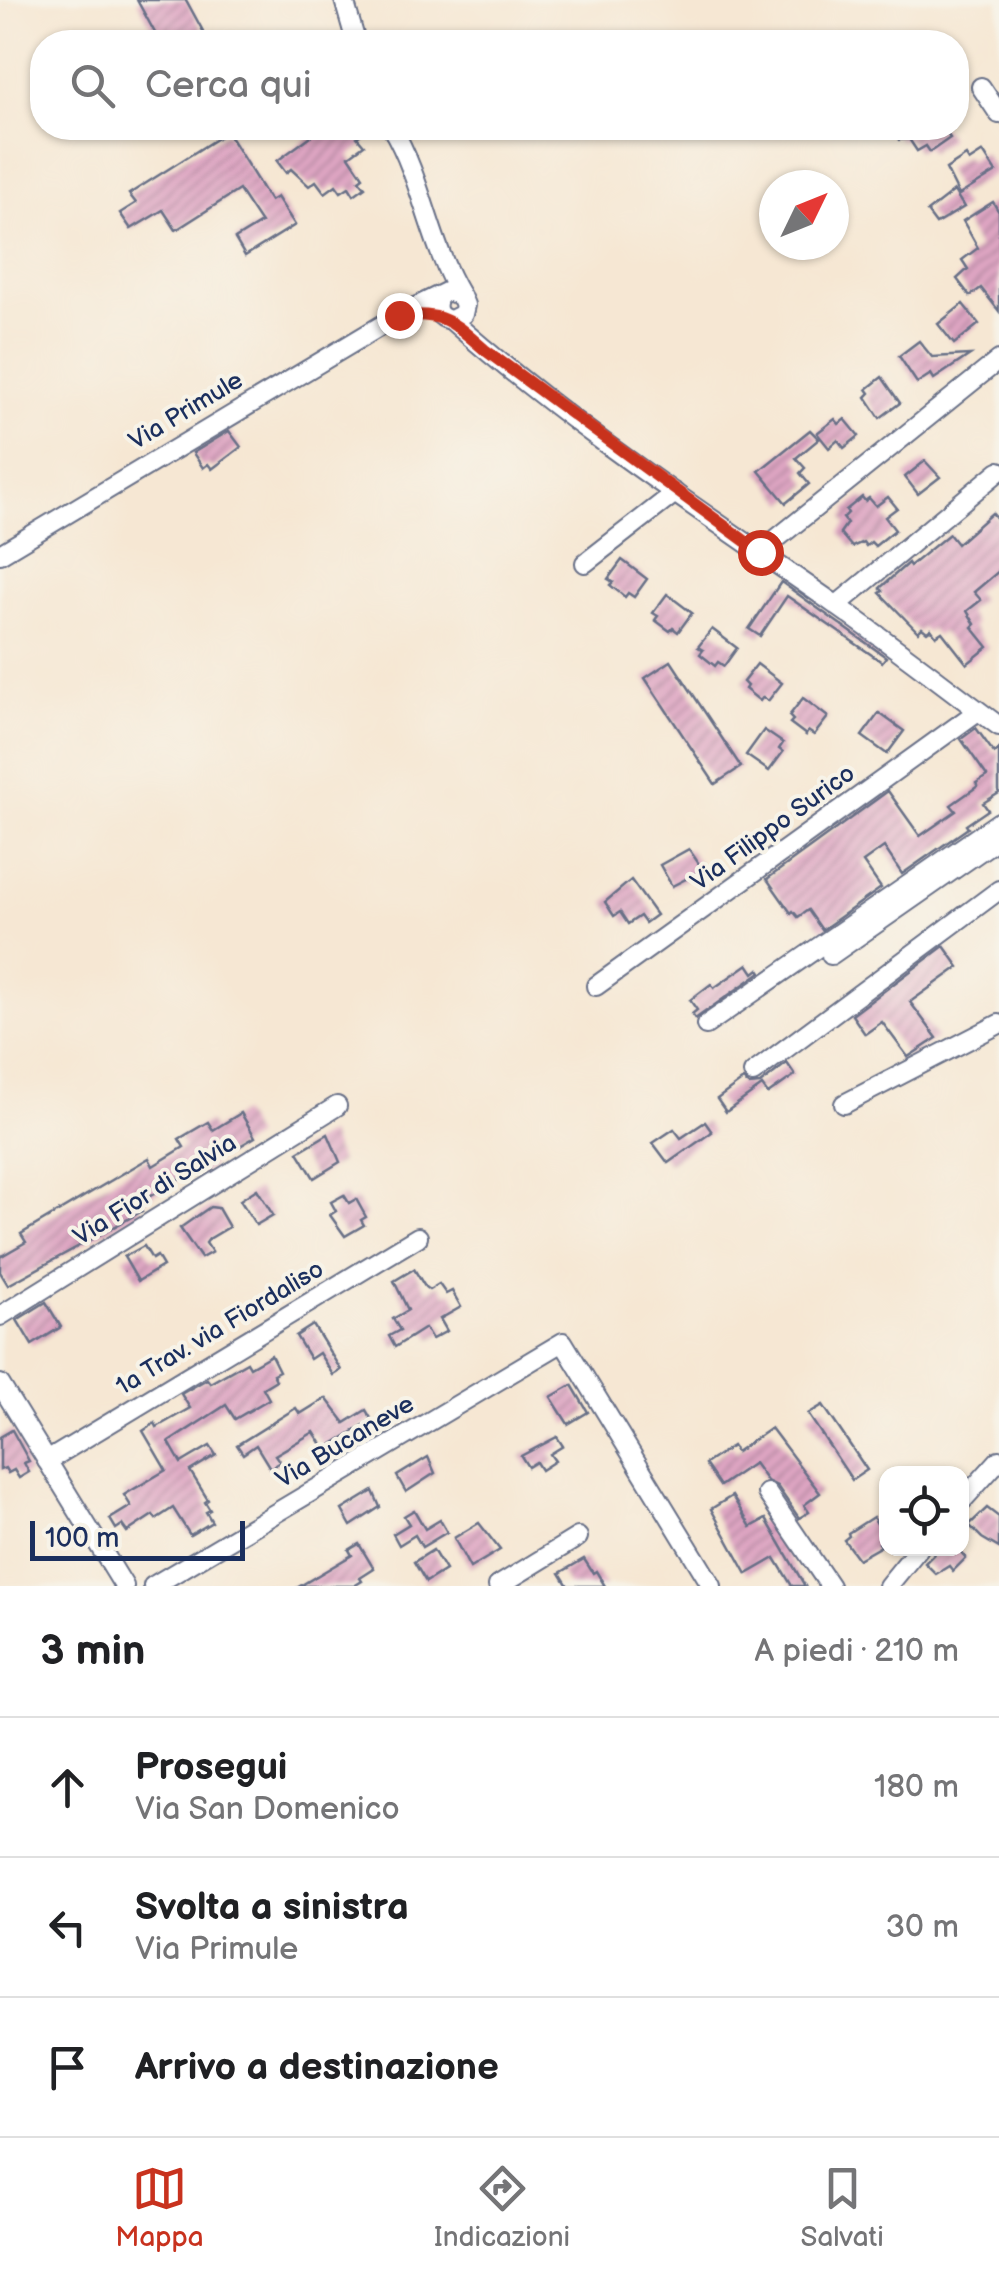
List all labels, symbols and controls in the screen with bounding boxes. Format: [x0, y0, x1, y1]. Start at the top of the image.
search box [30, 30, 969, 140]
icon: search [65, 58, 120, 113]
text: Cerca qui [145, 63, 312, 108]
north arrow [759, 170, 849, 260]
route end [377, 293, 423, 339]
street label: Via Primule [123, 365, 249, 457]
route start [738, 530, 784, 576]
street label: Via Filippo Surico [685, 758, 861, 898]
street label: Via Fior di Salvia [68, 1128, 242, 1252]
street label: 1a Trav. via Fiordaliso [111, 1254, 329, 1402]
street label: Via Bucaneve [270, 1388, 420, 1495]
map controls [879, 1466, 969, 1556]
button: locate [879, 1466, 969, 1556]
scale bar [30, 1516, 245, 1560]
text: 100 m [45, 1522, 119, 1555]
text: 3 min [40, 1626, 145, 1677]
text: A piedi · 210 m [754, 1632, 959, 1671]
text: Prosegui [135, 1745, 287, 1790]
icon: ahead [40, 1760, 95, 1815]
text: 180 m [874, 1768, 959, 1807]
text: Via San Domenico [135, 1790, 400, 1829]
text: Svolta a sinistra [135, 1885, 409, 1930]
icon: left [40, 1900, 95, 1955]
text: 30 m [885, 1908, 959, 1947]
text: Via Primule [135, 1930, 298, 1969]
icon: arrive [40, 2040, 95, 2095]
text: Arrivo a destinazione [135, 2045, 499, 2090]
tab: Mappa [115, 2161, 204, 2254]
tab: Indicazioni [434, 2161, 570, 2254]
tab: Salvati [801, 2161, 884, 2254]

